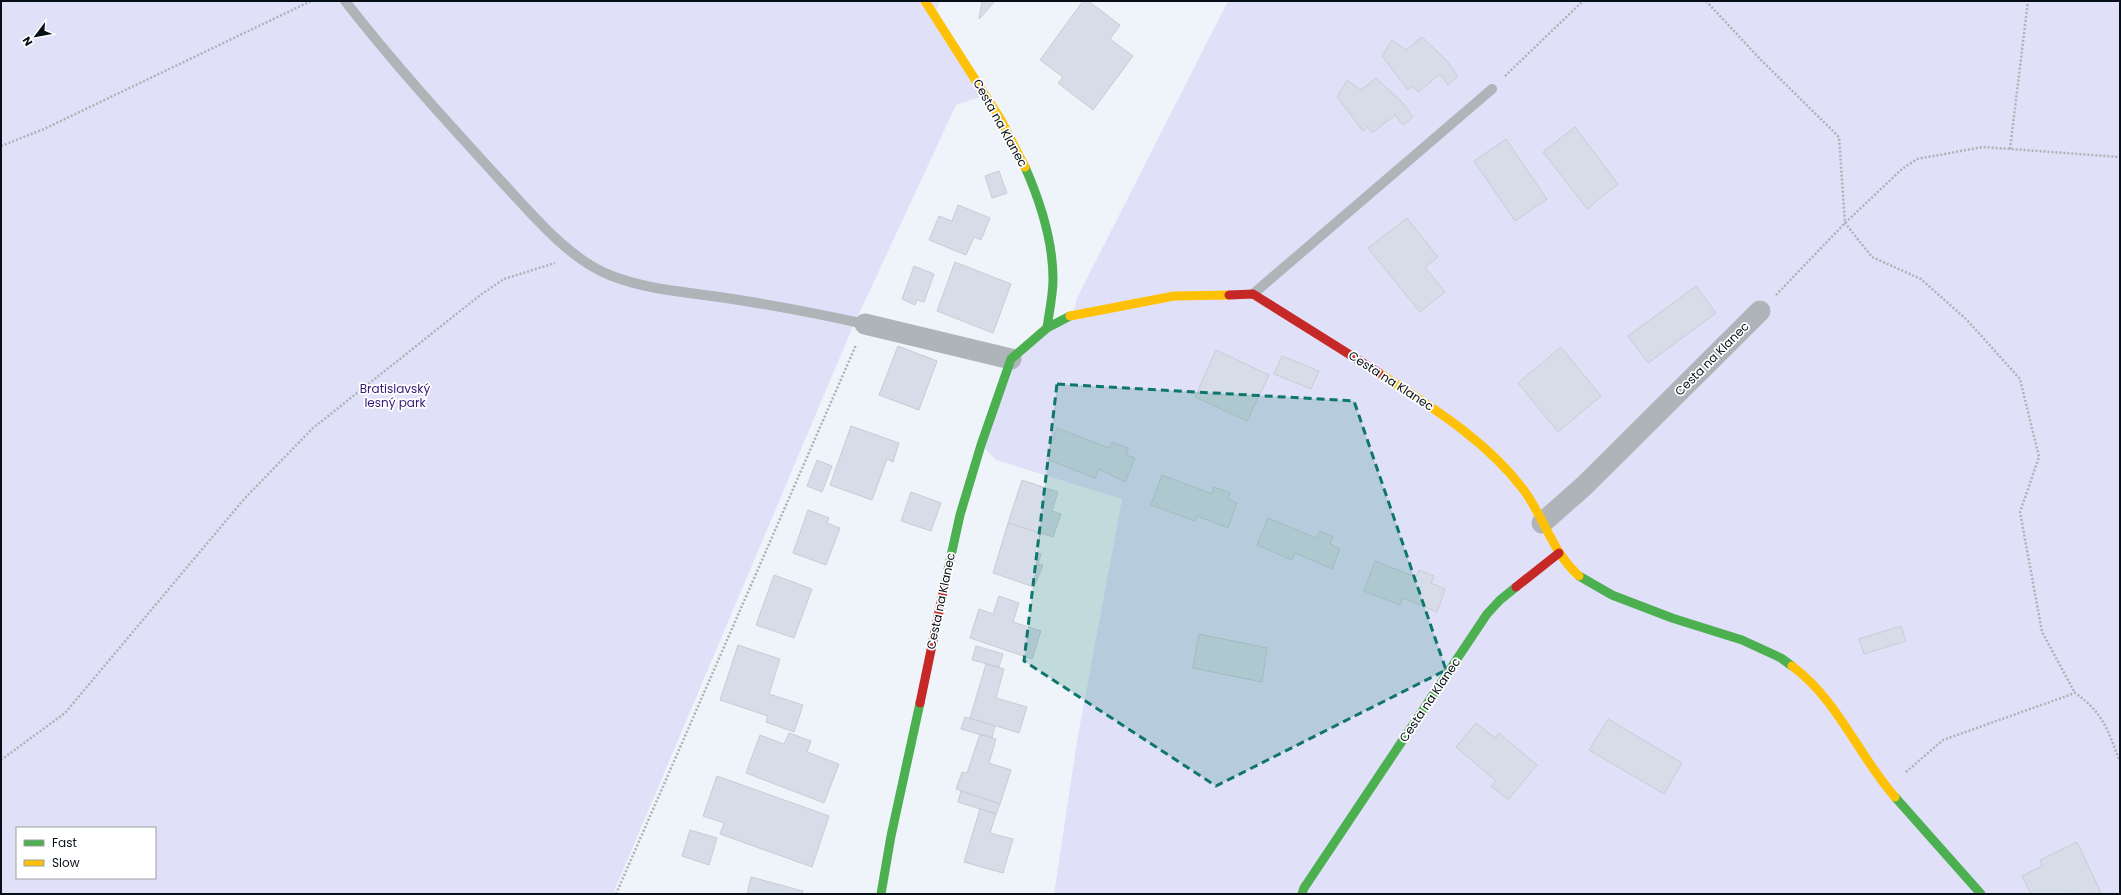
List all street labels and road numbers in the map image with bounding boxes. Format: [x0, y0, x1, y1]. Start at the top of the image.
street label: Cesta na Klanec [969, 76, 1032, 170]
street label: Cesta na Klanec [1671, 318, 1752, 399]
street label: Cesta na Klanec [1345, 347, 1437, 414]
street label: Cesta na Klanec [922, 551, 959, 651]
street label: Cesta na Klanec [1395, 654, 1464, 745]

